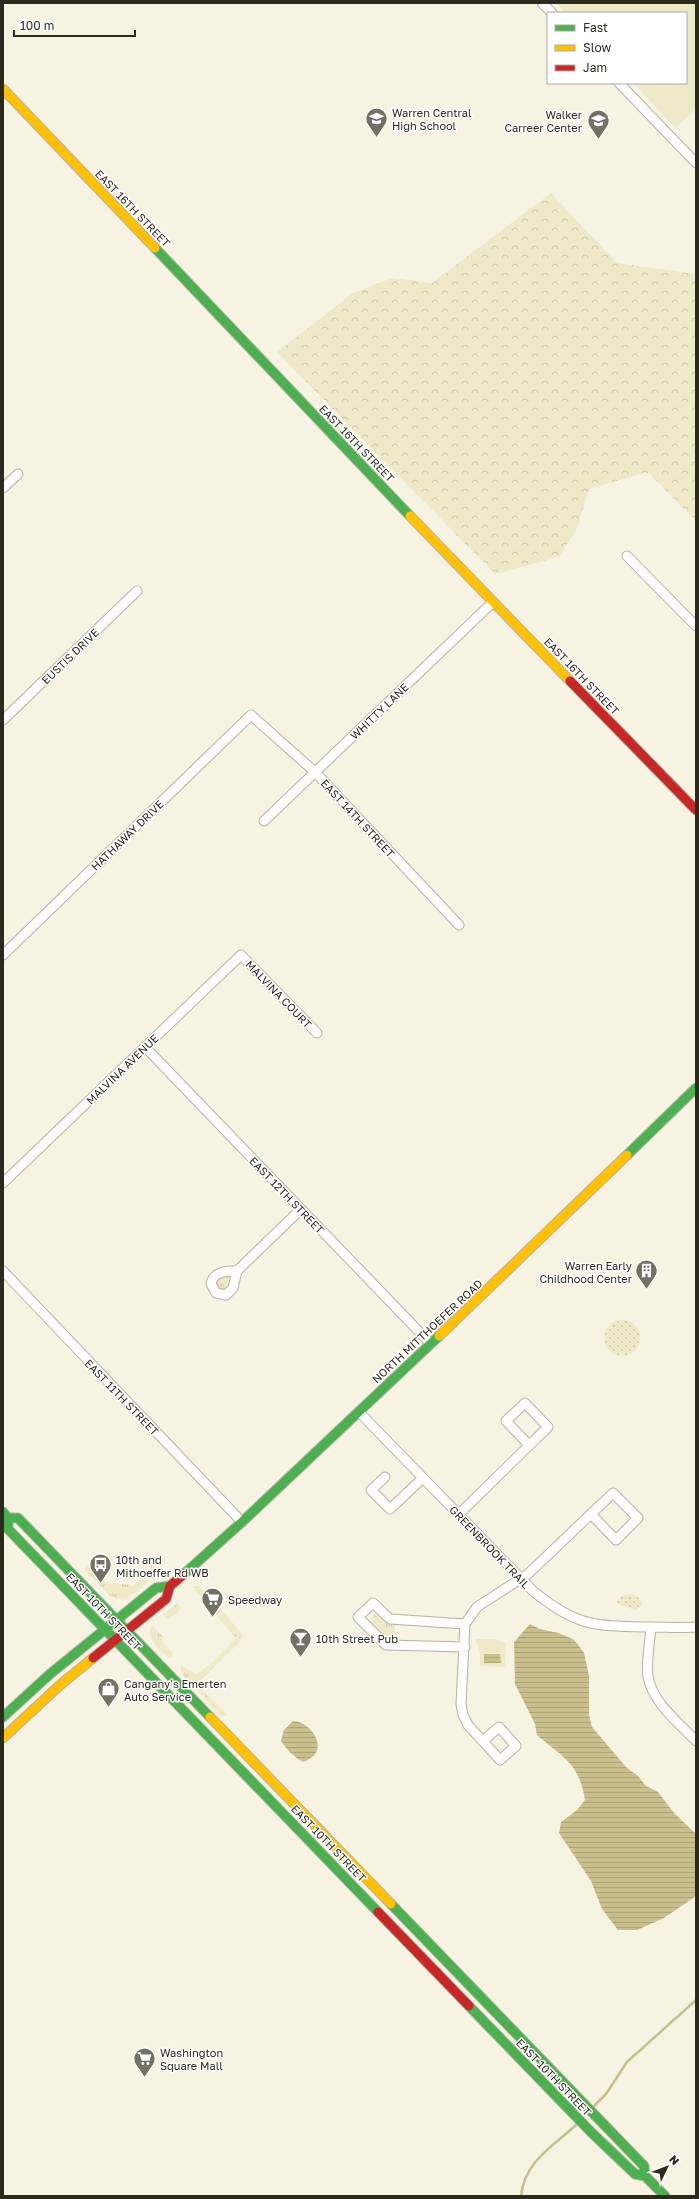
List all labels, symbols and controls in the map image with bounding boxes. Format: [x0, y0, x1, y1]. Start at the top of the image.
scale bar [14, 12, 135, 38]
legend [547, 12, 687, 84]
text: 100 m [20, 18, 54, 33]
text: Fast [583, 20, 608, 35]
text: Slow [583, 40, 611, 55]
text: Jam [583, 60, 607, 75]
school or university icon: Warren Central High School [363, 105, 389, 138]
place label: Warren Central High School [392, 106, 472, 132]
school or university icon: Walker Carreer Center [585, 107, 611, 140]
place label: Walker Carreer Center [504, 108, 583, 134]
street label: EAST 16TH STREET [93, 167, 173, 249]
street label: EAST 16TH STREET [317, 402, 397, 484]
street label: EUSTIS DRIVE [39, 625, 101, 687]
street label: EAST 16TH STREET [542, 635, 622, 717]
street label: WHITTY LANE [347, 680, 411, 742]
street label: EAST 14TH STREET [318, 776, 398, 860]
street label: HATHAWAY DRIVE [88, 797, 166, 873]
street label: MALVINA COURT [243, 957, 315, 1031]
street label: MALVINA AVENUE [83, 1031, 161, 1107]
street label: EAST 12TH STREET [247, 1154, 327, 1236]
building icon: Warren Early Childhood Center [634, 1258, 660, 1291]
place label: Warren Early Childhood Center [540, 1259, 633, 1285]
street label: NORTH MITTHOEFER ROAD [369, 1276, 485, 1386]
street label: EAST 11TH STREET [82, 1356, 162, 1438]
street label: GREENBROOK TRAIL [447, 1503, 533, 1592]
bus stop icon: 10th and Mithoeffer Rd WB [87, 1552, 113, 1585]
place label: 10th and Mithoeffer Rd WB [116, 1553, 209, 1579]
street label: EAST 10TH STREET [64, 1570, 144, 1652]
supermarket icon: Speedway [199, 1586, 225, 1619]
place label: Speedway [228, 1593, 282, 1606]
bar icon: 10th Street Pub [288, 1625, 314, 1658]
place label: 10th Street Pub [316, 1632, 398, 1645]
shop icon: Cangany's Emerten Auto Service [95, 1676, 121, 1709]
place label: Cangany's Emerten Auto Service [124, 1677, 226, 1703]
street label: EAST 10TH STREET [289, 1802, 369, 1884]
street label: EAST 10TH STREET [514, 2036, 594, 2118]
supermarket icon: Washington Square Mall [131, 2045, 157, 2078]
place label: Washington Square Mall [160, 2046, 223, 2072]
north arrow [647, 2147, 687, 2187]
text: N [667, 2152, 682, 2167]

